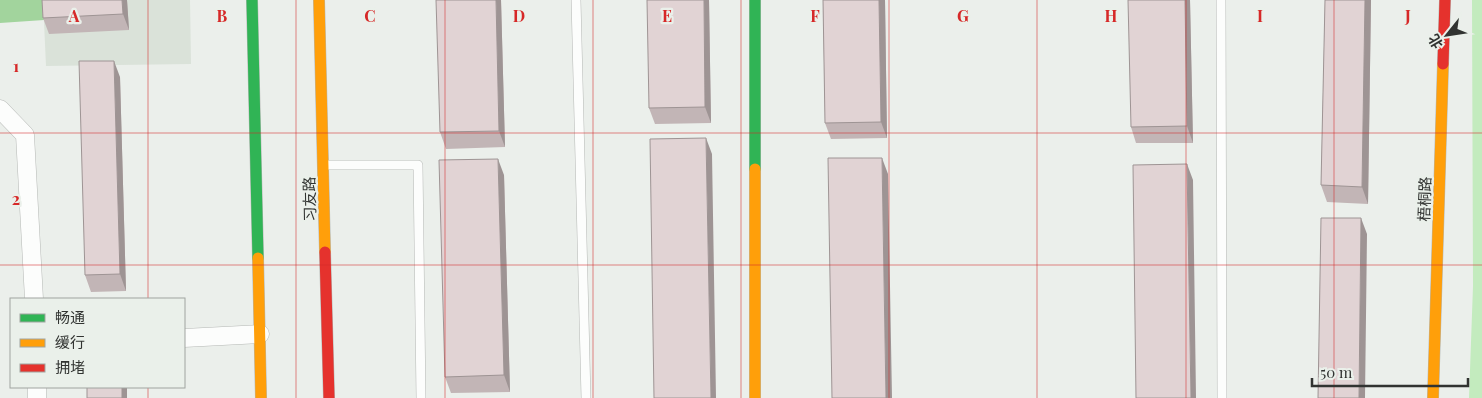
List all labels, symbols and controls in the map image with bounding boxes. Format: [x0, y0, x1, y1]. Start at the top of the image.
text: A [68, 5, 80, 26]
text: B [217, 5, 228, 26]
text: C [364, 5, 376, 26]
text: D [513, 5, 525, 26]
text: E [662, 5, 672, 26]
text: F [810, 5, 820, 26]
text: G [957, 5, 969, 26]
text: H [1105, 5, 1118, 26]
text: I [1257, 5, 1263, 26]
text: J [1404, 5, 1411, 26]
north arrow [1422, 10, 1472, 60]
text: 北 [1424, 31, 1447, 53]
text: 1 [13, 55, 19, 76]
street label: 习友路 [299, 176, 319, 222]
street label: 梧桐路 [1413, 176, 1435, 222]
text: 2 [12, 188, 20, 209]
legend [10, 298, 185, 388]
text: 畅通 [55, 307, 85, 327]
text: 缓行 [55, 332, 85, 352]
scale bar [1312, 356, 1468, 388]
text: 拥堵 [55, 357, 85, 377]
text: 50 m [1320, 362, 1353, 382]

